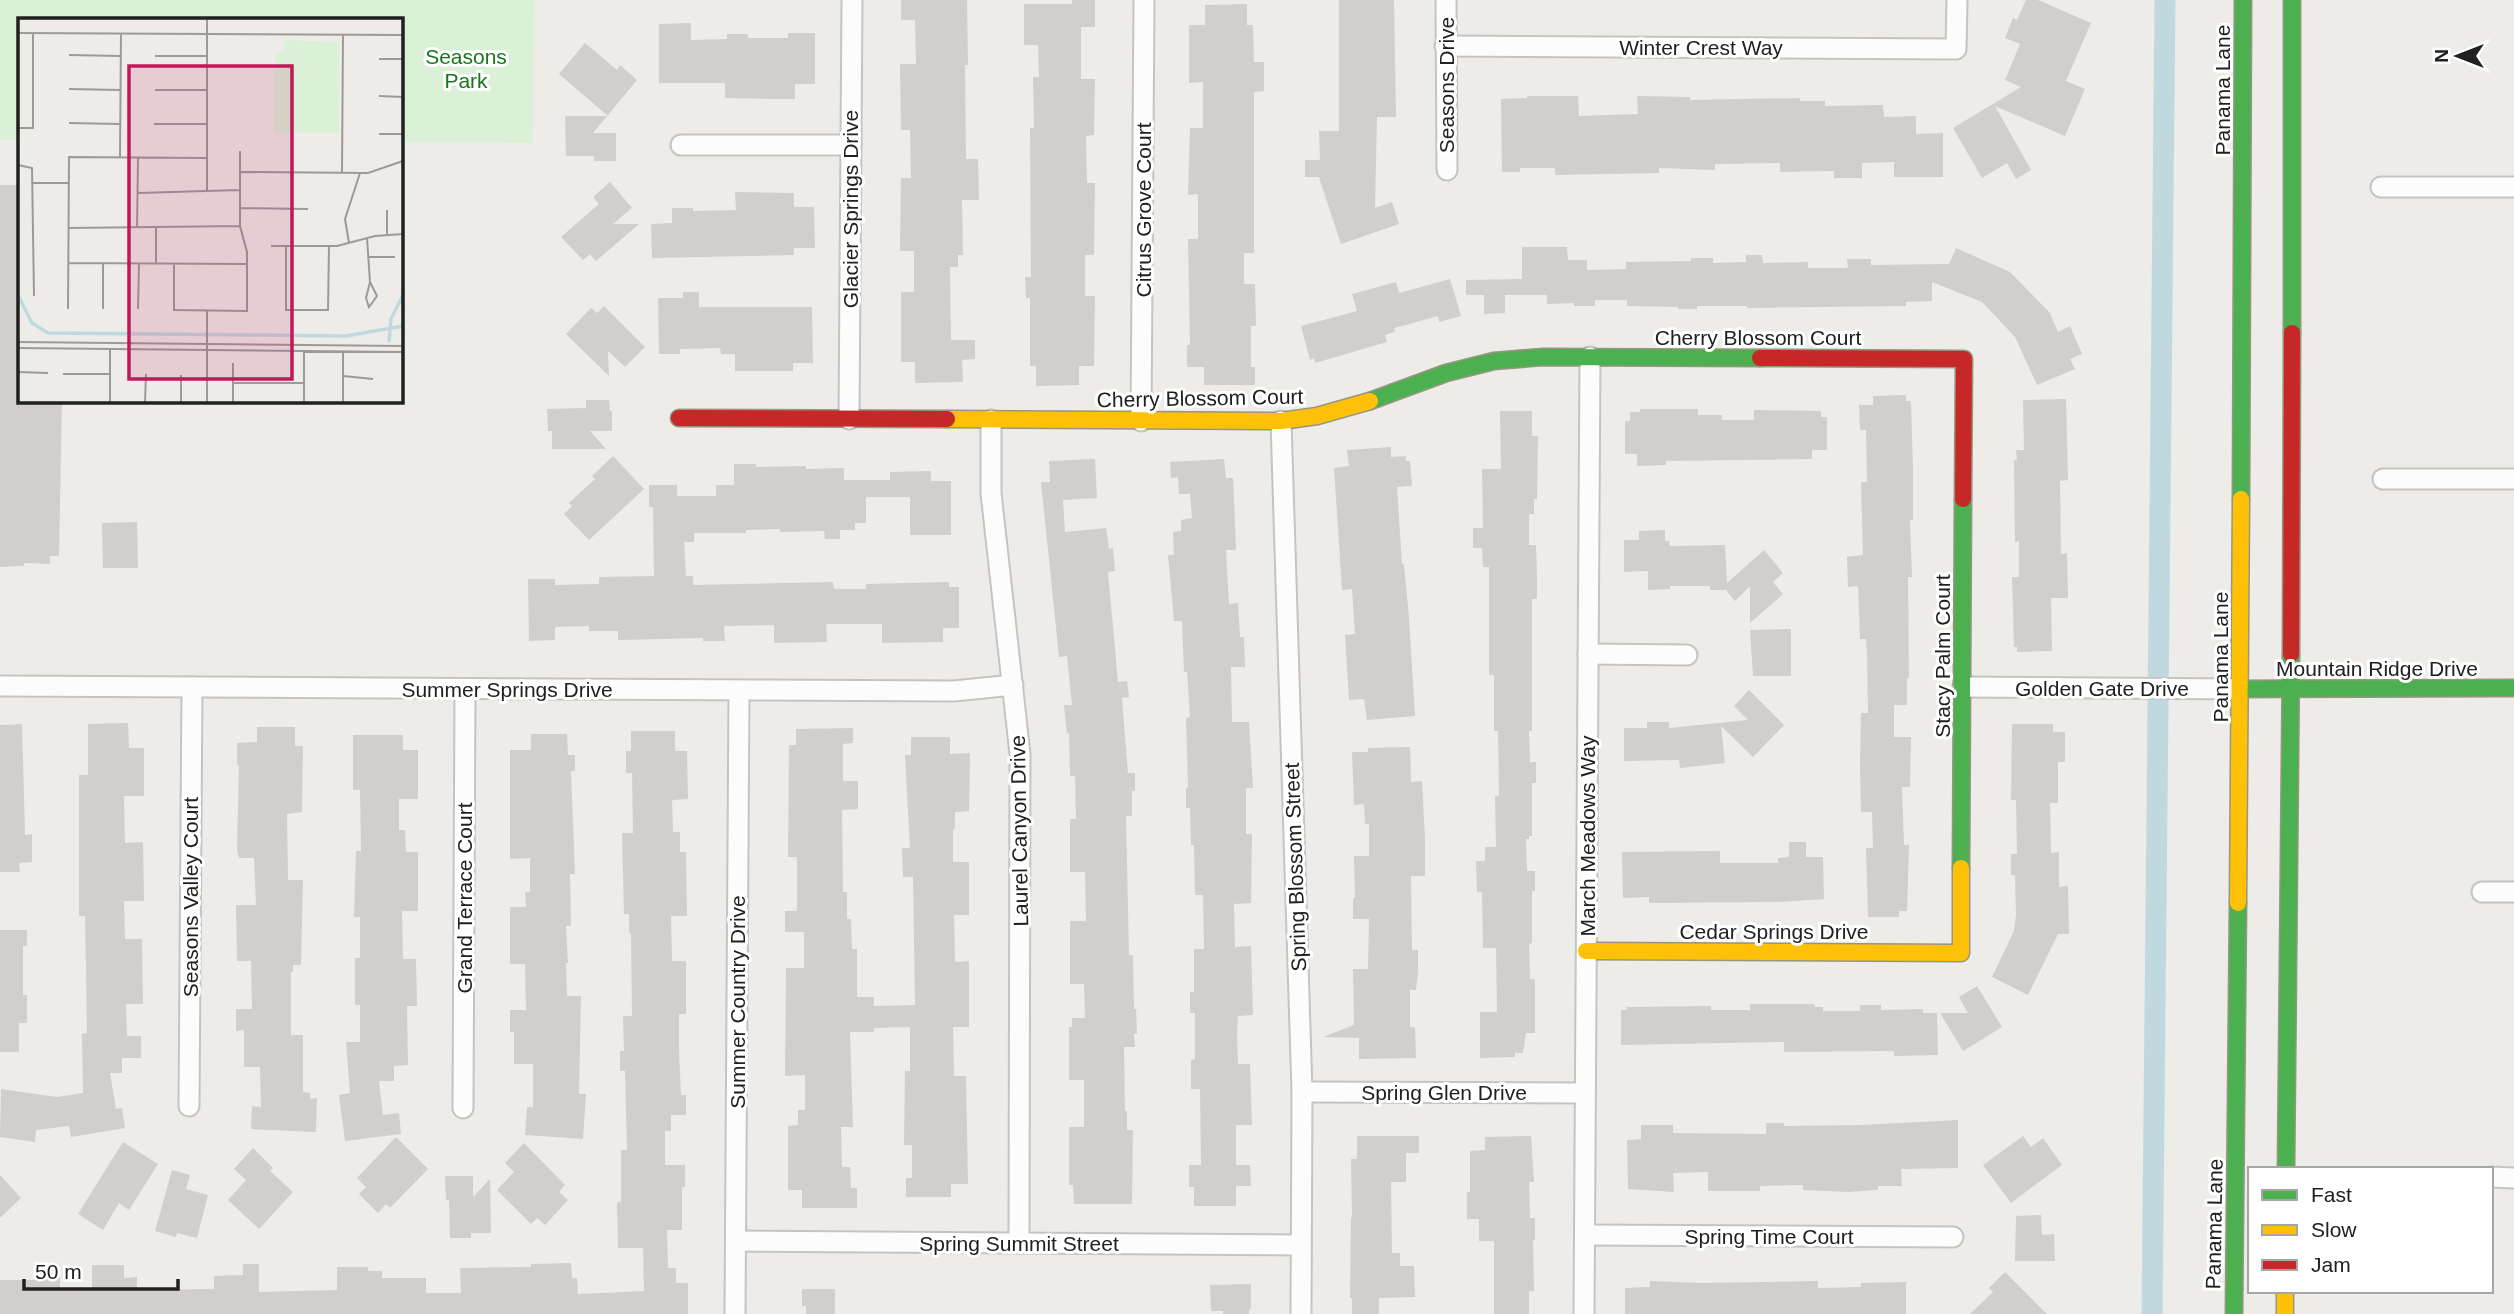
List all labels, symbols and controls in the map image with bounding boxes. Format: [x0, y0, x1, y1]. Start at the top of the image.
street label: Seasons Drive [1435, 17, 1458, 153]
inset map [18, 18, 402, 402]
north arrow [2423, 21, 2493, 91]
street label: Panama Lane [2211, 25, 2234, 155]
street label: Winter Crest Way [1619, 36, 1783, 59]
park label: Seasons Park [425, 45, 507, 92]
text: N [2431, 49, 2452, 63]
street label: Glacier Springs Drive [839, 110, 862, 308]
street label: Citrus Grove Court [1132, 122, 1155, 298]
street label: Cherry Blossom Court [1655, 326, 1861, 349]
street label: Cherry Blossom Court [1097, 385, 1304, 411]
street label: Stacy Palm Court [1931, 574, 1954, 738]
street label: Panama Lane [2209, 592, 2232, 722]
street label: Mountain Ridge Drive [2276, 657, 2478, 680]
street label: Golden Gate Drive [2015, 677, 2189, 700]
street label: Summer Springs Drive [401, 678, 613, 701]
street label: Laurel Canyon Drive [1006, 735, 1032, 927]
street label: March Meadows Way [1576, 735, 1599, 937]
street label: Spring Blossom Street [1280, 762, 1310, 972]
street label: Seasons Valley Court [179, 797, 202, 997]
street label: Grand Terrace Court [453, 802, 476, 994]
street label: Summer Country Drive [726, 895, 749, 1109]
street label: Cedar Springs Drive [1679, 920, 1869, 943]
street label: Spring Glen Drive [1361, 1081, 1527, 1104]
street label: Panama Lane [2201, 1158, 2227, 1290]
legend [2248, 1167, 2493, 1293]
text: Fast [2311, 1183, 2352, 1206]
text: Slow [2311, 1218, 2357, 1241]
street label: Spring Time Court [1684, 1225, 1854, 1248]
street label: Spring Summit Street [919, 1232, 1119, 1255]
scale bar [24, 1248, 178, 1292]
text: Jam [2311, 1253, 2351, 1276]
text: 50 m [35, 1260, 82, 1283]

